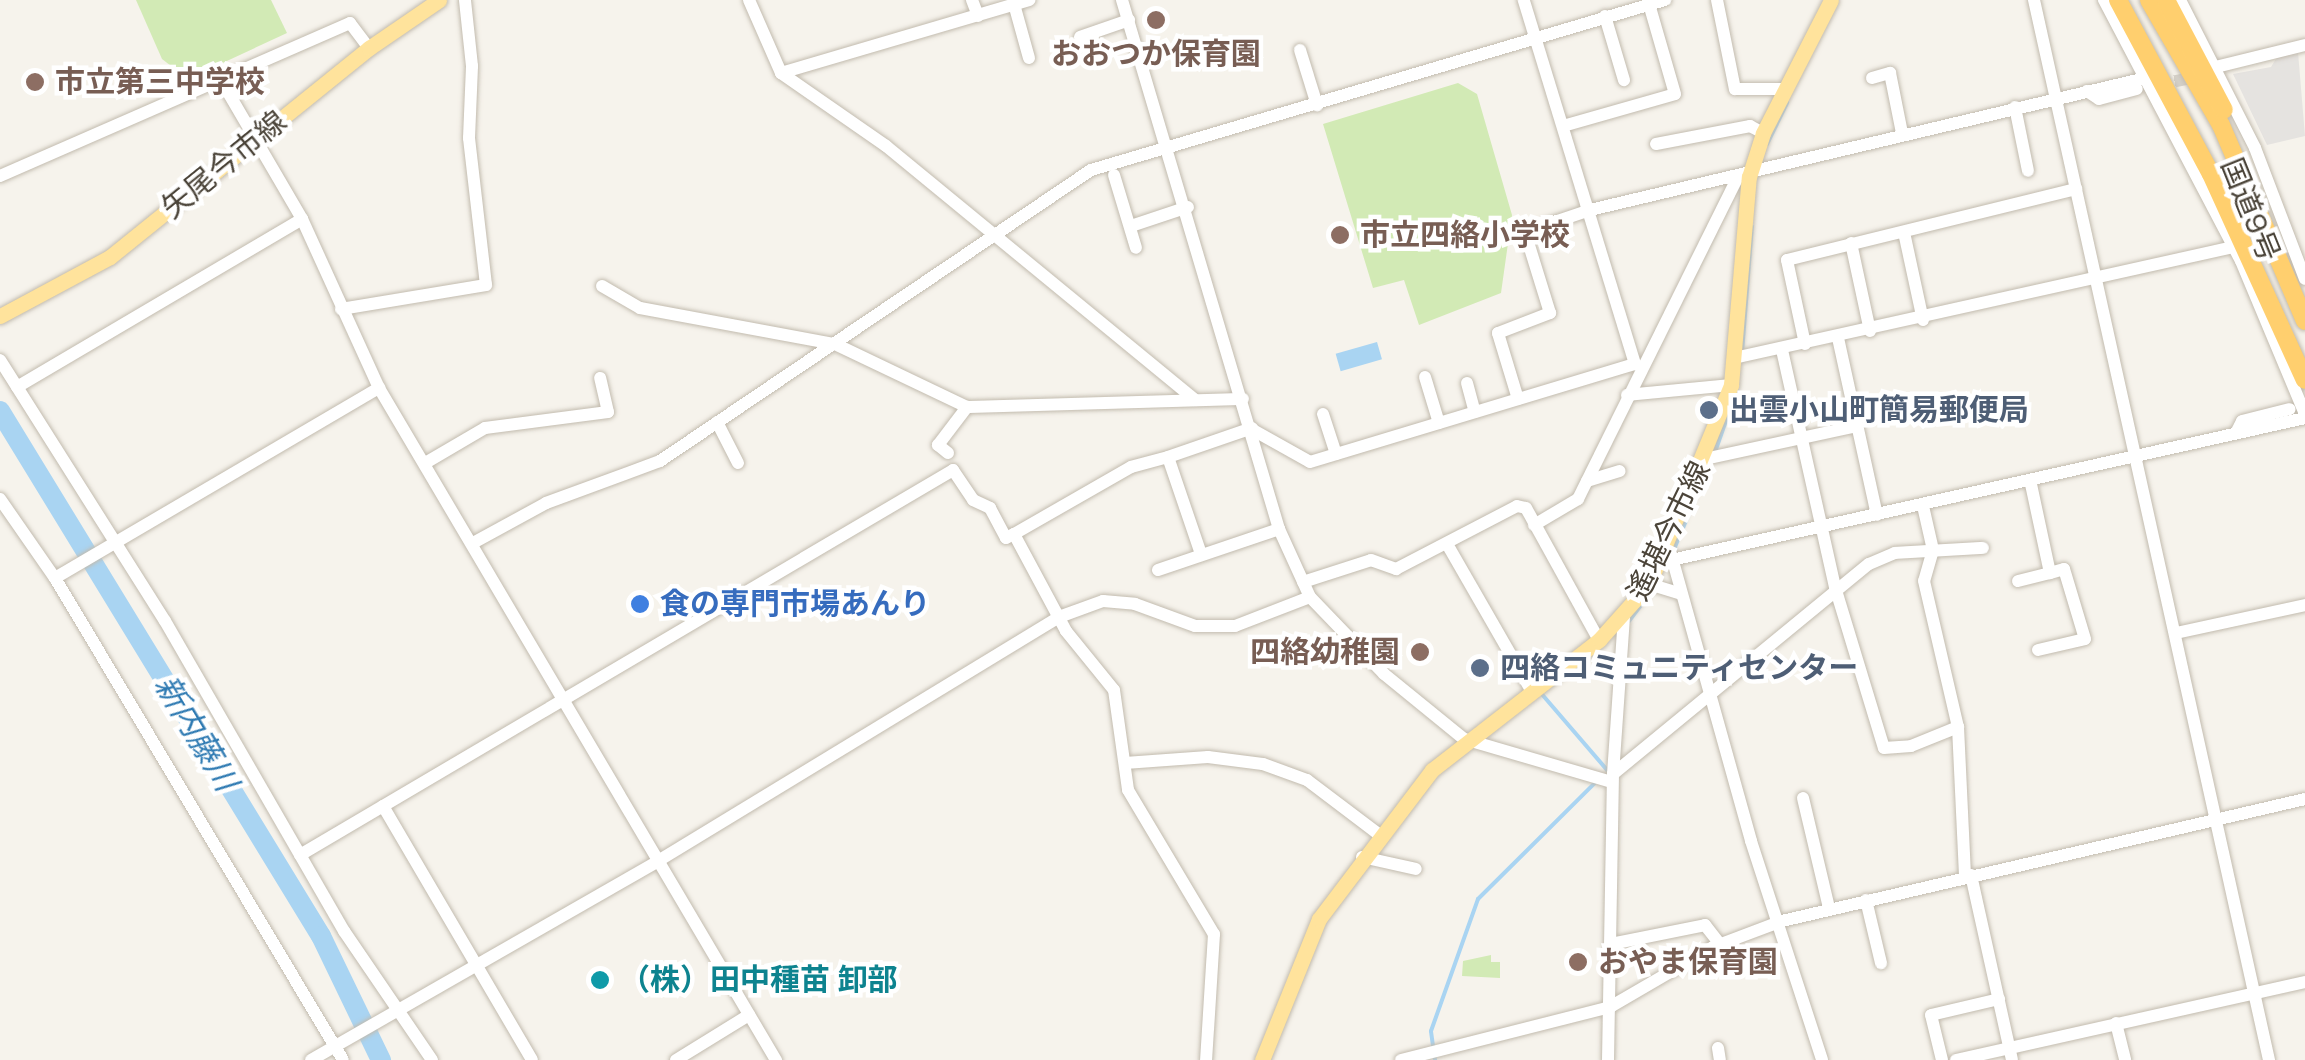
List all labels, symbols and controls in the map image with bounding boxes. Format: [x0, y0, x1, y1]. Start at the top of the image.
marker: おおつか保育園 [1145, 9, 1167, 31]
place label: おおつか保育園 [1051, 36, 1261, 72]
place label: 市立第三中学校 [55, 64, 265, 100]
marker: 市立第三中学校 [24, 71, 46, 93]
street label: 矢尾今市線 [154, 104, 294, 226]
street label: 国道9号 [2213, 153, 2287, 267]
place label: 市立四絡小学校 [1360, 217, 1570, 253]
marker: 市立四絡小学校 [1329, 224, 1351, 246]
place label: 出雲小山町簡易郵便局 [1729, 392, 2029, 428]
marker: 出雲小山町簡易郵便局 [1698, 399, 1720, 421]
street label: 遙堪今市線 [1620, 456, 1718, 606]
place label: 食の専門市場あんり [660, 586, 930, 622]
marker: 食の専門市場あんり [629, 593, 651, 615]
place label: 四絡幼稚園 [1250, 634, 1400, 670]
marker: 四絡幼稚園 [1409, 641, 1431, 663]
place label: 四絡コミュニティセンター [1500, 650, 1860, 686]
marker: 四絡コミュニティセンター [1469, 657, 1491, 679]
water label: 新内藤川 [147, 668, 245, 798]
place label: おやま保育園 [1598, 944, 1778, 980]
marker: おやま保育園 [1567, 951, 1589, 973]
place label: （株）田中種苗 卸部 [620, 962, 898, 998]
marker: （株）田中種苗 卸部 [589, 969, 611, 991]

